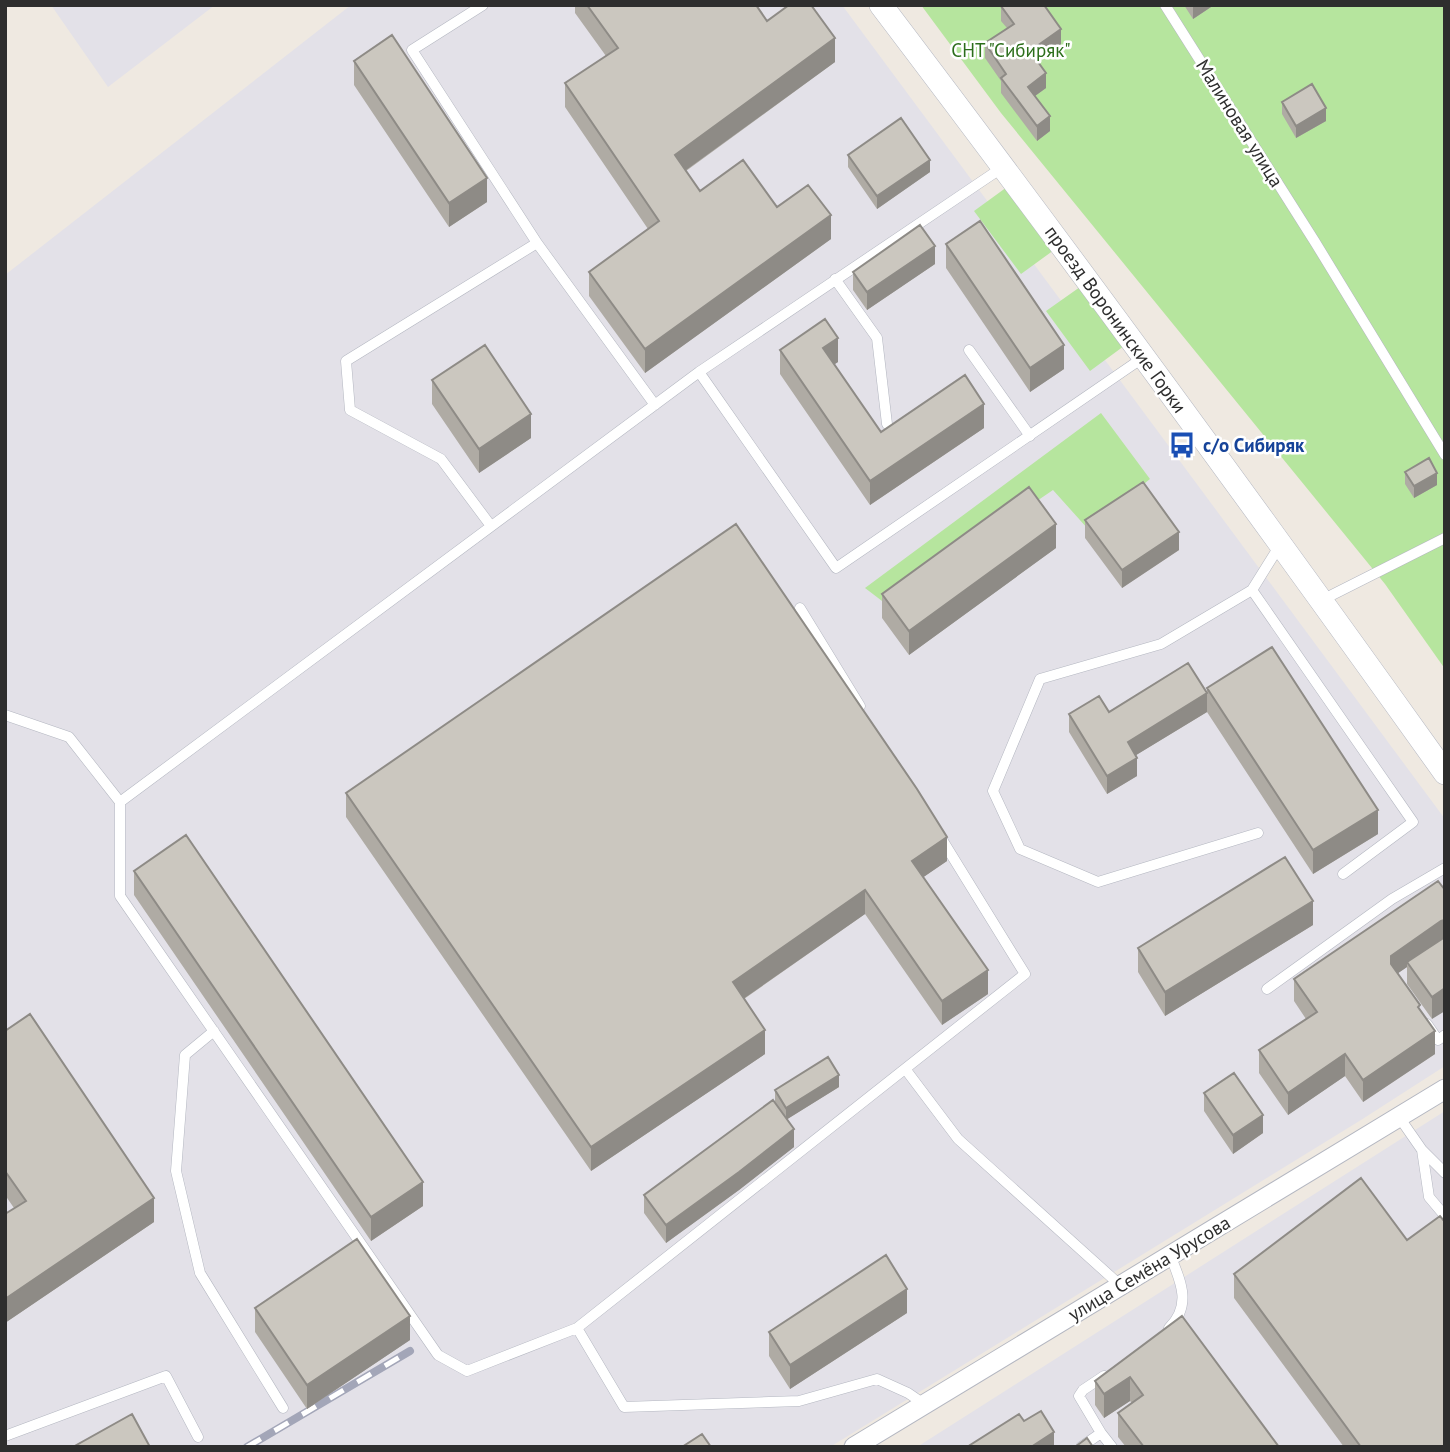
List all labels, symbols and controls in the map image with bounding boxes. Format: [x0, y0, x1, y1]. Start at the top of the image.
park label: СНТ "Сибиряк" [951, 38, 1071, 62]
street label: Малиновая улица [1191, 55, 1289, 191]
street label: проезд Воронинские Горки [1040, 221, 1192, 417]
bus stop icon: с/о Сибиряк [1167, 430, 1197, 460]
place label: с/о Сибиряк [1203, 433, 1305, 457]
street label: улица Семёна Урусова [1064, 1210, 1234, 1326]

